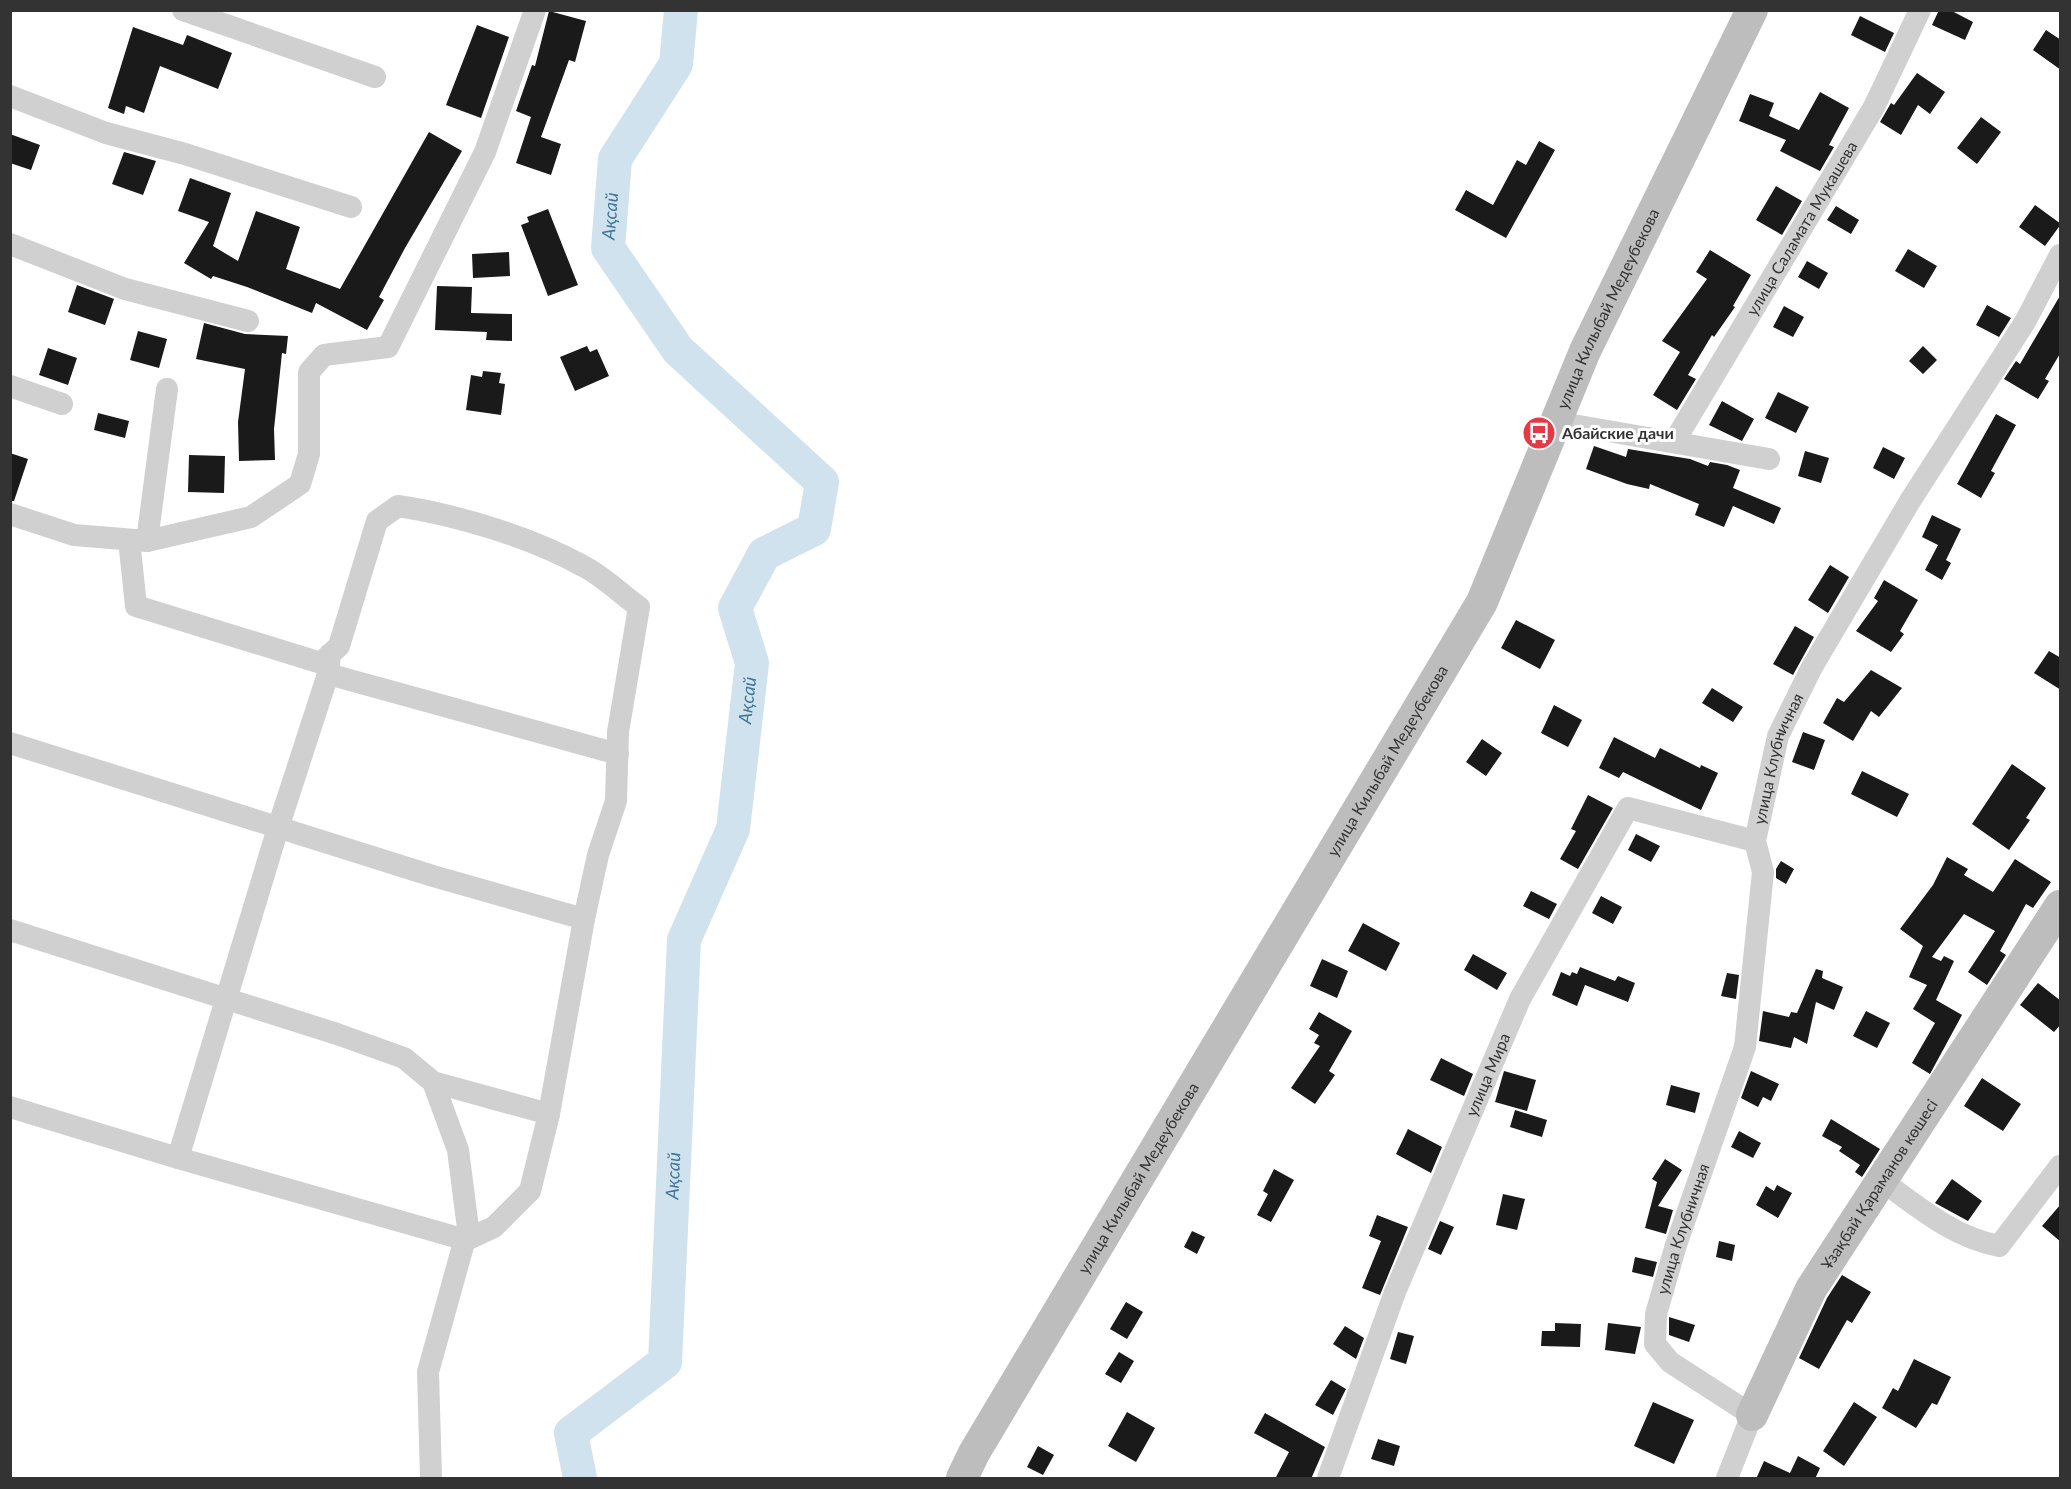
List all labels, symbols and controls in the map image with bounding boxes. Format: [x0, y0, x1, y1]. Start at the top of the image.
street label: улица Саламата Мукашева [1742, 137, 1861, 319]
water label: Ақсай [597, 192, 622, 242]
street label: улица Килыбай Медеубекова [1552, 205, 1662, 412]
bus stop icon: Абайские дачи [1521, 415, 1557, 451]
place label: Абайские дачи [1561, 423, 1674, 442]
street label: улица Килыбай Медеубекова [1322, 661, 1451, 859]
water label: Ақсай [733, 675, 760, 726]
street label: улица Клубничная [1749, 690, 1807, 826]
street label: улица Мира [1461, 1030, 1513, 1119]
street label: улица Килыбай Медеубекова [1073, 1079, 1202, 1277]
street label: Ұзақбай Қараманов көшесі [1816, 1095, 1941, 1273]
water label: Ақсай [660, 1152, 684, 1201]
street label: улица Клубничная [1652, 1161, 1713, 1297]

